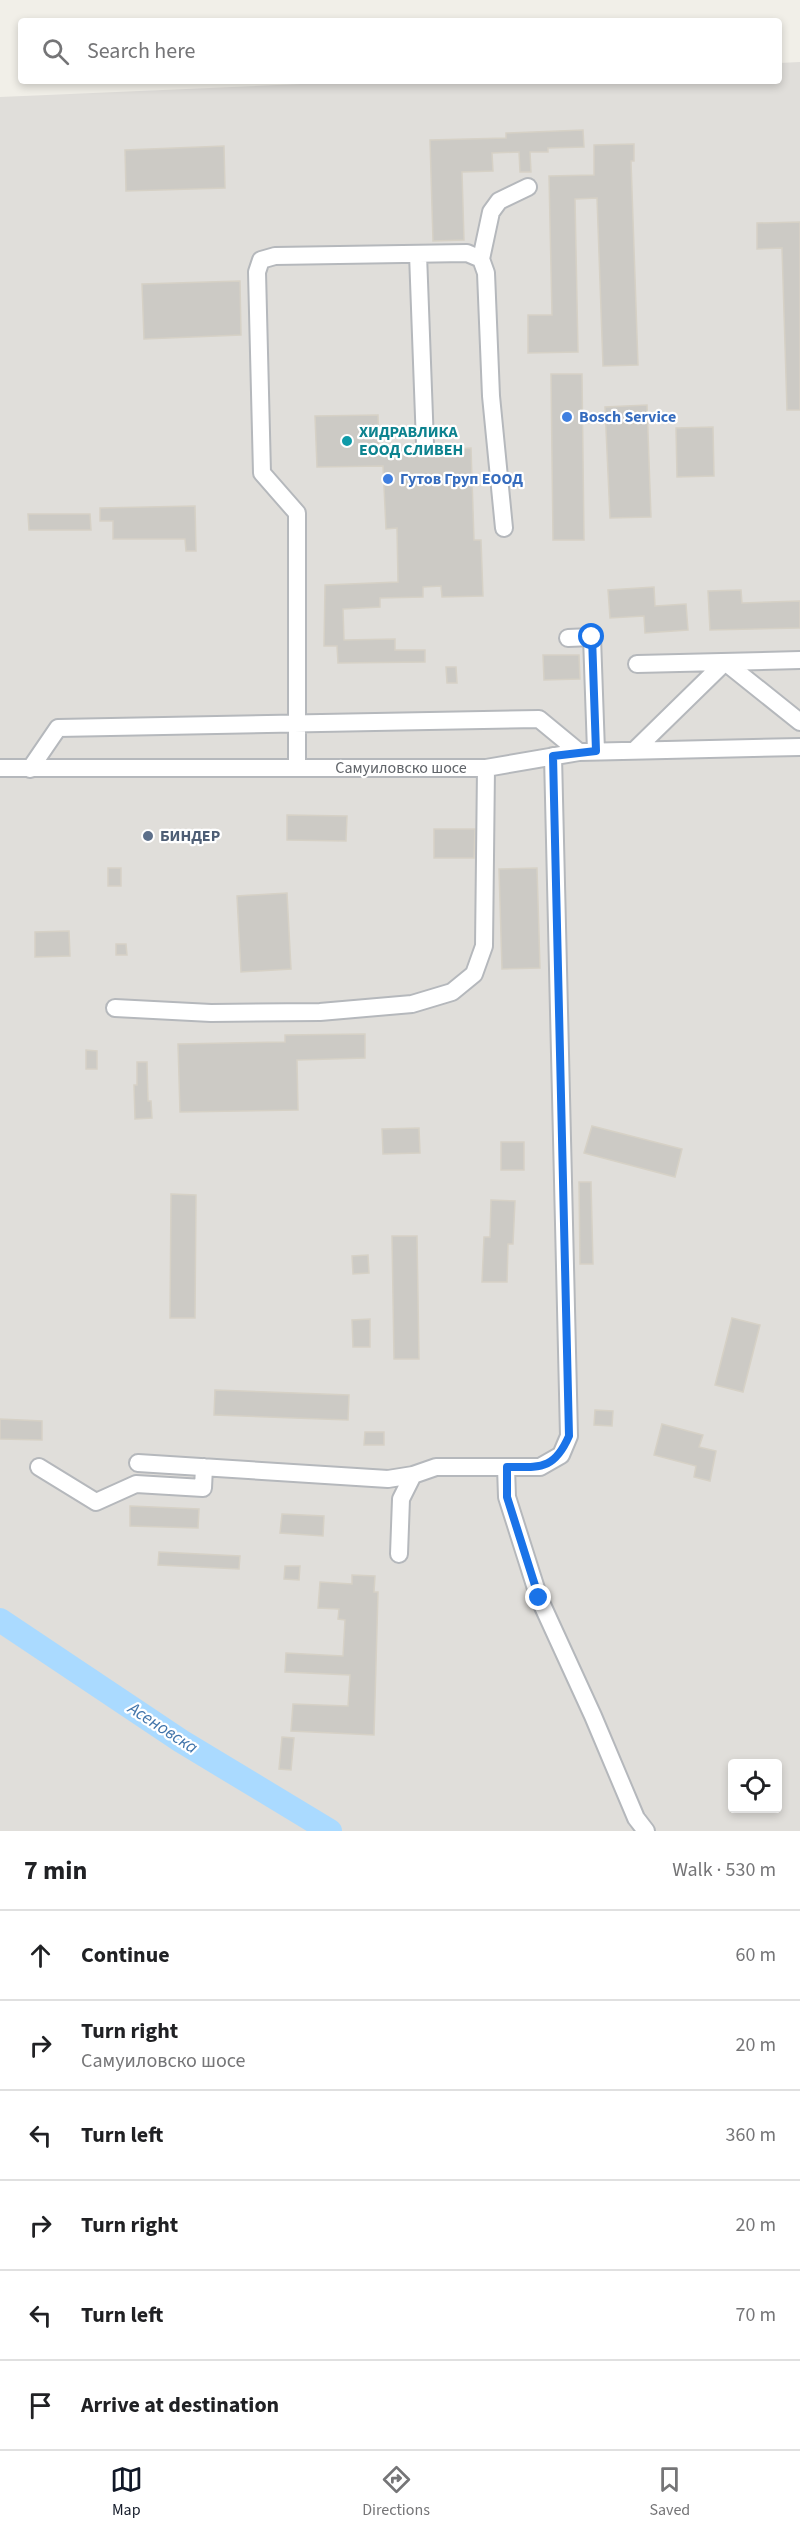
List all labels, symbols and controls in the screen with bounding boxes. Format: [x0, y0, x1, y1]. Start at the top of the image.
search box [18, 18, 782, 84]
icon: search [39, 35, 72, 68]
text: Search here [87, 35, 195, 67]
place label: Bosch Service [579, 406, 676, 428]
marker: Bosch Service [560, 410, 574, 424]
place label: ХИДРАВЛИКА ЕООД СЛИВЕН [359, 421, 463, 461]
marker: ХИДРАВЛИКА ЕООД СЛИВЕН [340, 434, 354, 448]
place label: Гутов Груп ЕООД [400, 468, 523, 490]
marker: Гутов Груп ЕООД [381, 472, 395, 486]
route start [578, 623, 604, 649]
street label: Самуиловско шосе [335, 757, 467, 779]
place label: БИНДЕР [160, 825, 220, 847]
marker: БИНДЕР [141, 829, 155, 843]
route end [525, 1584, 551, 1610]
water label: Асеновска [122, 1696, 203, 1760]
map controls [728, 1759, 782, 1813]
button: locate [728, 1759, 782, 1813]
text: 7 min [24, 1852, 87, 1889]
text: Walk · 530 m [672, 1856, 776, 1884]
icon: ahead [24, 1939, 57, 1972]
text: Continue [81, 1939, 170, 1971]
text: 60 m [736, 1941, 776, 1969]
text: Turn right [81, 2015, 178, 2047]
icon: right [24, 2029, 57, 2062]
text: 20 m [736, 2031, 776, 2059]
text: Самуиловско шосе [81, 2047, 245, 2075]
icon: left [24, 2119, 57, 2152]
text: Turn left [81, 2119, 163, 2151]
text: 360 m [726, 2121, 776, 2149]
icon: right [24, 2209, 57, 2242]
text: Turn right [81, 2209, 178, 2241]
text: 20 m [736, 2211, 776, 2239]
icon: left [24, 2299, 57, 2332]
text: Turn left [81, 2299, 163, 2331]
text: 70 m [736, 2301, 776, 2329]
icon: arrive [24, 2389, 57, 2422]
text: Arrive at destination [81, 2389, 279, 2421]
tab: Map [110, 2463, 143, 2521]
tab: Directions [362, 2463, 430, 2521]
tab: Saved [649, 2463, 690, 2521]

